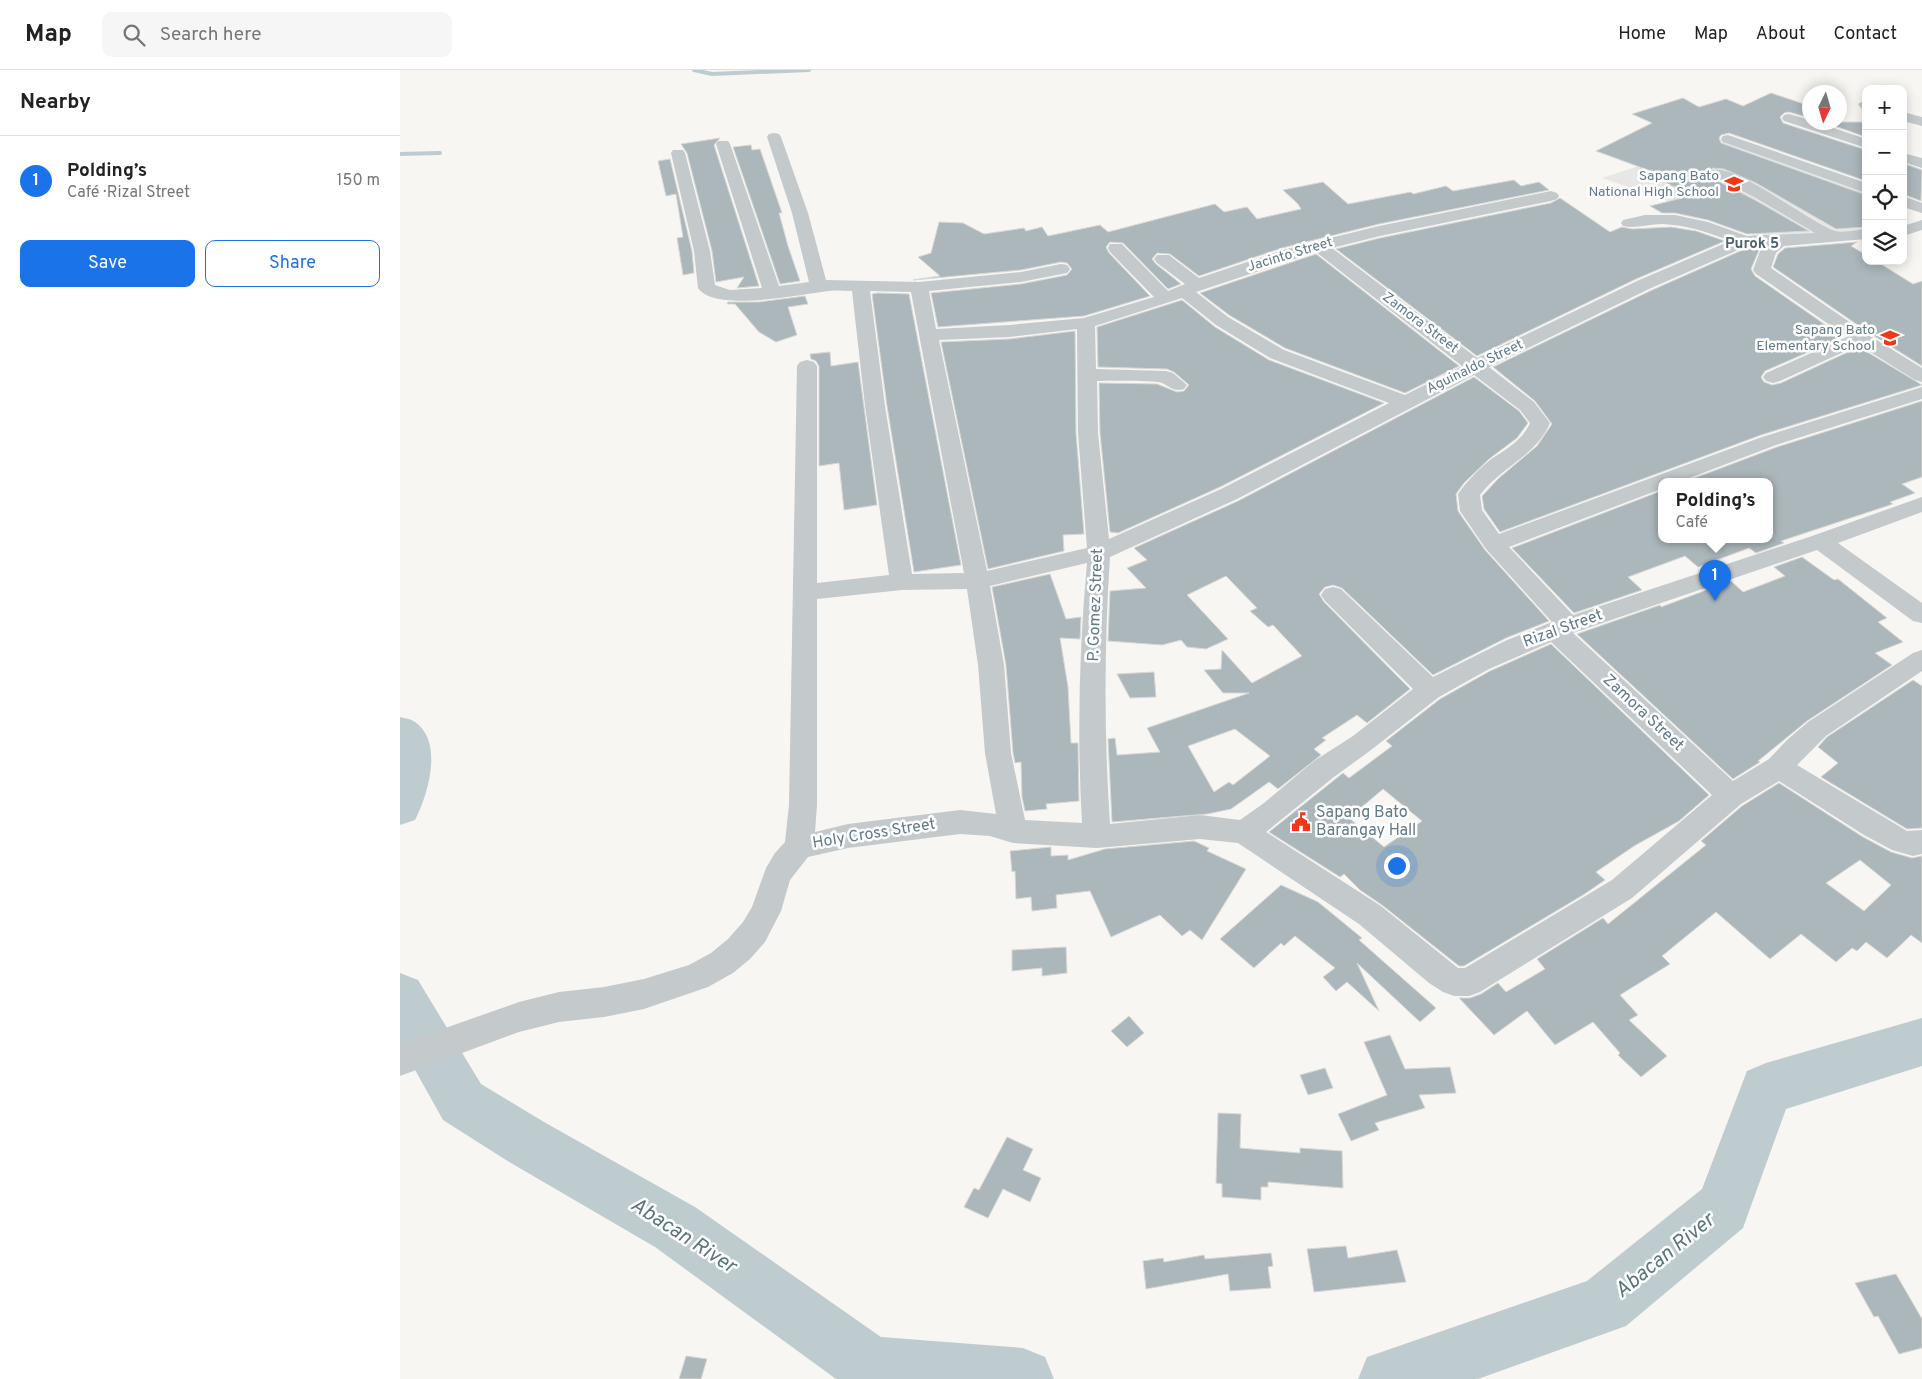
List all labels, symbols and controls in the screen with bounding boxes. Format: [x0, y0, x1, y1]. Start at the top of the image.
search box [102, 12, 452, 57]
text: Map [25, 20, 72, 50]
icon: search [120, 21, 148, 49]
text: Search here [160, 23, 261, 47]
text: Home [1618, 23, 1666, 46]
text: Map [1694, 23, 1728, 46]
text: About [1756, 23, 1805, 46]
text: Contact [1833, 23, 1897, 46]
north arrow [1802, 85, 1847, 130]
map controls [1862, 85, 1907, 265]
button: + [1862, 85, 1907, 130]
text: Nearby [20, 89, 91, 116]
button: − [1862, 130, 1907, 175]
text: Polding’s [67, 159, 147, 183]
place label: Sapang Bato National High School [1589, 168, 1719, 201]
text: 1 [33, 171, 39, 191]
text: 150 m [337, 171, 380, 191]
school or university icon: Sapang Bato National High School [1723, 173, 1745, 195]
button: locate [1862, 175, 1907, 220]
text: Café · Rizal Street [67, 183, 190, 203]
button: layers [1862, 220, 1907, 265]
street label: Jacinto Street [1245, 234, 1335, 276]
district label: Purok 5 [1725, 235, 1779, 254]
button: Save [20, 240, 195, 287]
button: Share [205, 240, 380, 287]
street label: Zamora Street [1379, 289, 1461, 357]
place label: Sapang Bato Elementary School [1756, 322, 1875, 355]
school or university icon: Sapang Bato Elementary School [1879, 327, 1901, 349]
street label: Aguinaldo Street [1424, 336, 1526, 398]
popup [1658, 478, 1773, 543]
text: Polding’s [1675, 489, 1756, 513]
text: Café [1675, 513, 1708, 533]
street label: P. Gomez Street [1084, 548, 1108, 662]
pin: 1 [1699, 560, 1731, 601]
street label: Rizal Street [1520, 605, 1606, 653]
street label: Zamora Street [1598, 670, 1688, 756]
place label: Sapang Bato Barangay Hall [1316, 803, 1416, 841]
public building icon: Sapang Bato Barangay Hall [1290, 811, 1312, 833]
street label: Holy Cross Street [811, 814, 937, 854]
your location [1384, 853, 1410, 879]
water label: Abacan River [625, 1192, 743, 1281]
water label: Abacan River [1610, 1206, 1722, 1304]

